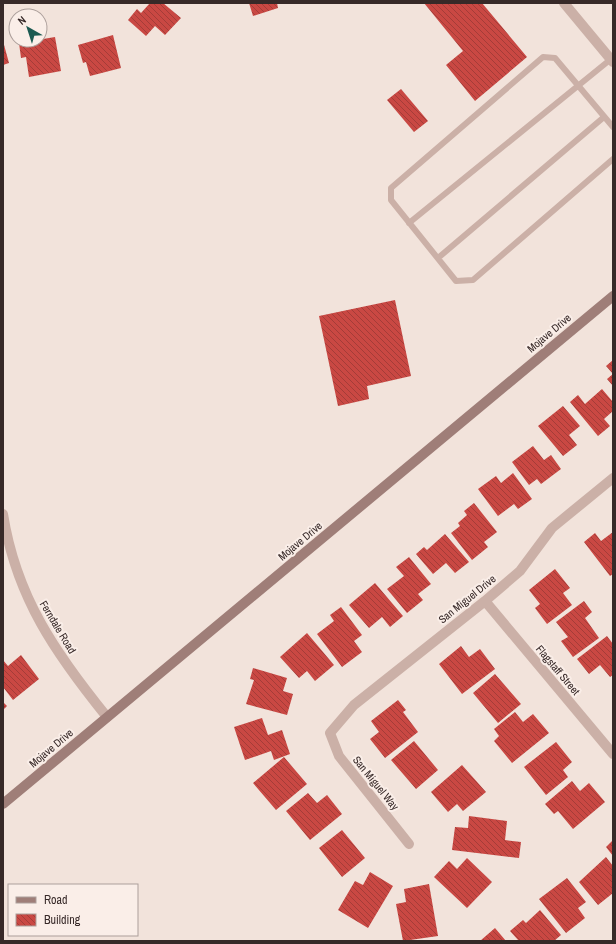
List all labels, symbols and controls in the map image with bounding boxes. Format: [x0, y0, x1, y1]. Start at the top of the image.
north arrow [8, 8, 48, 48]
text: N [15, 13, 29, 28]
street label: Mojave Drive [524, 311, 574, 355]
street label: Mojave Drive [275, 519, 325, 563]
street label: San Miguel Drive [436, 572, 498, 626]
street label: Ferndale Road [37, 598, 79, 656]
street label: Flagstaff Street [533, 642, 583, 698]
street label: Mojave Drive [26, 726, 76, 770]
street label: San Miguel Way [350, 753, 402, 813]
legend [8, 884, 138, 936]
text: Road [44, 892, 68, 908]
text: Building [44, 912, 81, 928]

